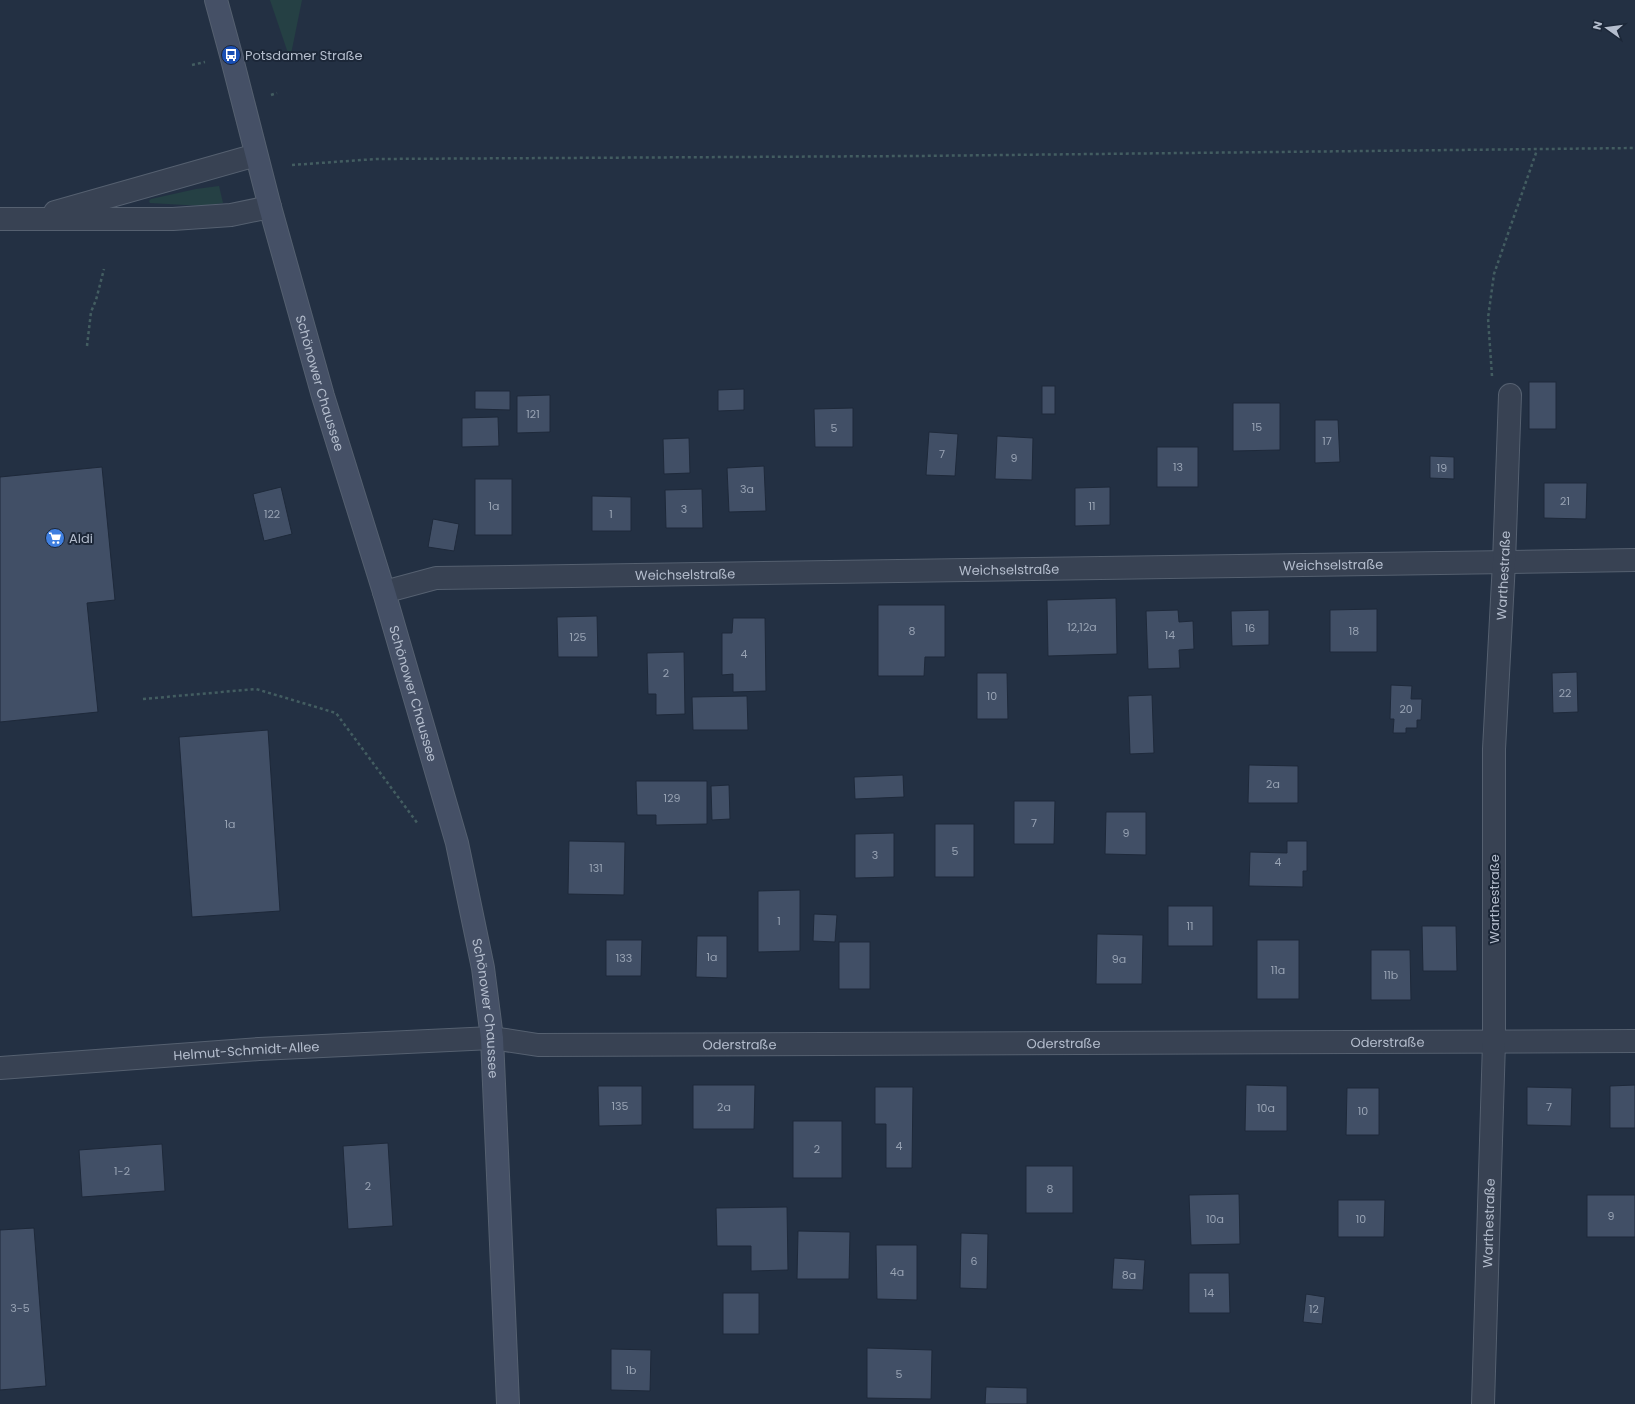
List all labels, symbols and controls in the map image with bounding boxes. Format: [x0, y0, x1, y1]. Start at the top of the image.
north arrow [1587, 8, 1627, 48]
text: N [1589, 20, 1606, 32]
bus stop icon: Potsdamer Straße [220, 44, 242, 66]
place label: Potsdamer Straße [245, 46, 363, 65]
street label: Schönower Chaussee [291, 313, 349, 454]
house number: 121 [526, 406, 540, 422]
house number: 15 [1252, 419, 1262, 435]
house number: 5 [831, 420, 838, 436]
house number: 17 [1322, 433, 1332, 449]
house number: 7 [939, 446, 945, 462]
house number: 9 [1011, 450, 1018, 466]
house number: 13 [1173, 459, 1183, 475]
house number: 19 [1437, 460, 1447, 476]
house number: 3a [740, 481, 754, 497]
house number: 21 [1560, 493, 1570, 509]
house number: 1a [489, 498, 499, 514]
house number: 11 [1088, 498, 1096, 514]
house number: 3 [681, 501, 687, 517]
house number: 122 [264, 506, 280, 522]
house number: 1 [609, 506, 613, 522]
supermarket icon: Aldi [44, 527, 66, 549]
place label: Aldi [69, 529, 93, 548]
street label: Warthestraße [1492, 530, 1515, 621]
street label: Weichselstraße [1283, 555, 1383, 575]
street label: Weichselstraße [959, 560, 1059, 580]
street label: Weichselstraße [635, 565, 735, 585]
house number: 12,12a [1067, 619, 1097, 635]
house number: 16 [1245, 620, 1255, 636]
street label: Schönower Chaussee [384, 623, 442, 764]
house number: 8 [909, 623, 916, 639]
house number: 18 [1349, 623, 1359, 639]
house number: 14 [1165, 627, 1175, 643]
house number: 125 [570, 629, 586, 645]
house number: 4 [741, 646, 748, 662]
house number: 2 [663, 665, 669, 681]
house number: 22 [1559, 685, 1571, 701]
house number: 10 [987, 688, 997, 704]
house number: 20 [1399, 701, 1413, 717]
house number: 2a [1266, 776, 1280, 792]
house number: 129 [664, 790, 680, 806]
house number: 7 [1031, 815, 1037, 831]
house number: 1a [225, 816, 235, 832]
house number: 9 [1123, 825, 1130, 841]
house number: 5 [952, 843, 959, 859]
house number: 3 [872, 847, 878, 863]
house number: 4 [1275, 854, 1282, 870]
street label: Warthestraße [1485, 854, 1504, 944]
house number: 131 [589, 860, 603, 876]
house number: 1 [777, 913, 781, 929]
house number: 11 [1186, 918, 1194, 934]
street label: Schönower Chaussee [467, 937, 503, 1079]
house number: 1a [707, 949, 717, 965]
house number: 133 [616, 950, 632, 966]
house number: 9a [1112, 951, 1126, 967]
house number: 11a [1271, 962, 1285, 978]
house number: 11b [1384, 967, 1398, 983]
street label: Oderstraße [1350, 1033, 1425, 1052]
street label: Oderstraße [1026, 1034, 1101, 1053]
street label: Oderstraße [702, 1035, 777, 1054]
street label: Helmut-Schmidt-Allee [173, 1037, 320, 1065]
house number: 135 [612, 1098, 629, 1114]
house number: 2a [717, 1099, 731, 1115]
house number: 7 [1546, 1099, 1552, 1115]
house number: 10a [1257, 1100, 1275, 1116]
house number: 10 [1358, 1103, 1368, 1119]
house number: 4 [896, 1138, 903, 1154]
house number: 2 [814, 1141, 820, 1157]
house number: 1-2 [114, 1163, 130, 1179]
house number: 2 [365, 1178, 371, 1194]
street label: Warthestraße [1478, 1178, 1500, 1268]
house number: 8 [1047, 1181, 1054, 1197]
house number: 9 [1608, 1208, 1615, 1224]
house number: 10a [1206, 1211, 1224, 1227]
house number: 10 [1356, 1211, 1366, 1227]
house number: 6 [971, 1253, 978, 1269]
house number: 4a [890, 1264, 904, 1280]
house number: 8a [1122, 1267, 1136, 1283]
house number: 14 [1204, 1285, 1214, 1301]
house number: 3-5 [10, 1300, 30, 1316]
house number: 12 [1309, 1301, 1319, 1317]
house number: 1b [626, 1362, 636, 1378]
house number: 5 [896, 1366, 903, 1382]

